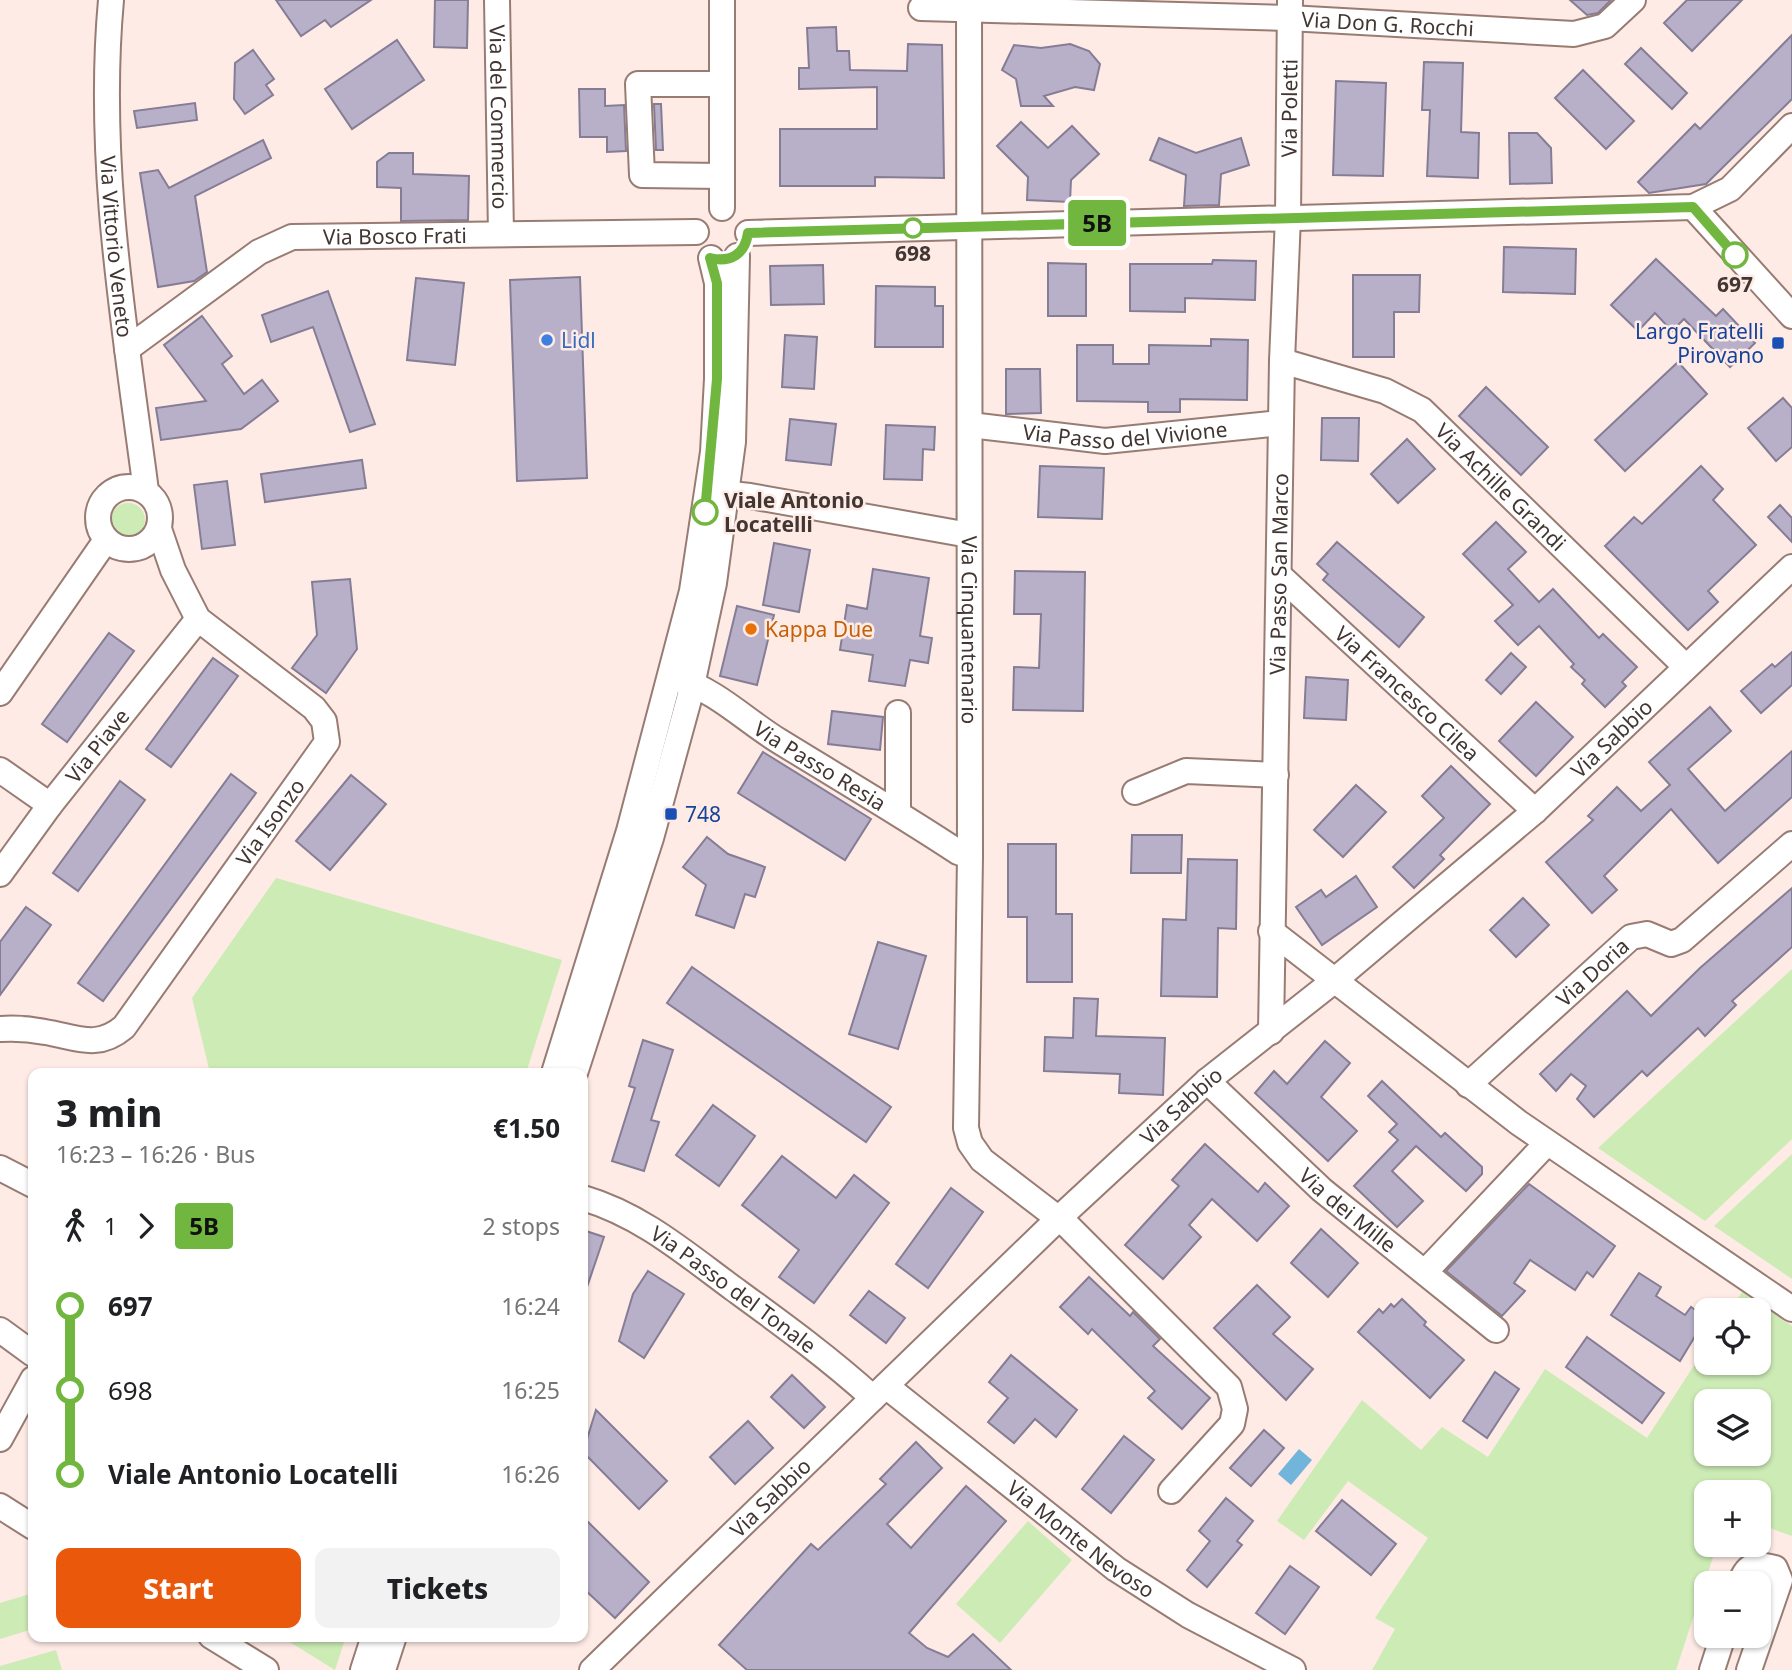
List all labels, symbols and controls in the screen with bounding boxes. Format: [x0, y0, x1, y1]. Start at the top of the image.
street label: Via Don G. Rocchi [1301, 5, 1475, 42]
street label: Via del Commercio [483, 24, 515, 210]
street label: Via Poletti [1275, 59, 1303, 158]
street label: Via Vittorio Veneto [94, 155, 139, 339]
line badge: 5B [1066, 200, 1128, 246]
text: 5B [1082, 206, 1112, 239]
marker: 698 [903, 218, 923, 238]
street label: Via Bosco Frati [323, 221, 467, 251]
place label: 698 [895, 239, 931, 267]
marker: 697 [1722, 242, 1748, 268]
place label: 697 [1717, 270, 1753, 298]
place label: Largo Fratelli Pirovano [1635, 317, 1764, 369]
place label: Lidl [561, 326, 596, 354]
marker: Lidl [539, 332, 555, 348]
marker: Largo Fratelli Pirovano [1770, 335, 1786, 351]
street label: Via Passo del Vivione [1021, 415, 1229, 455]
street label: Via Achille Grandi [1430, 417, 1572, 557]
street label: Via Passo San Marco [1263, 473, 1294, 675]
place label: Viale Antonio Locatelli [724, 486, 864, 538]
marker: Viale Antonio Locatelli [692, 499, 718, 525]
street label: Via Cinquantenario [956, 536, 984, 724]
place label: Kappa Due [765, 615, 873, 643]
street label: Via Francesco Cilea [1329, 619, 1486, 767]
marker: Kappa Due [743, 621, 759, 637]
street label: Via Sabbio [1565, 693, 1658, 784]
street label: Via Piave [59, 703, 135, 789]
street label: Via Passo Resia [748, 714, 891, 817]
street label: Via Isonzo [229, 773, 311, 871]
place label: 748 [685, 800, 721, 828]
marker: 748 [663, 806, 679, 822]
street label: Via Doria [1550, 932, 1635, 1012]
street label: Via Sabbio [1134, 1060, 1228, 1150]
text: 3 min [56, 1086, 162, 1138]
text: €1.50 [493, 1110, 560, 1146]
text: 16:23 – 16:26 · Bus [56, 1138, 255, 1170]
street label: Via dei Mille [1293, 1162, 1402, 1258]
icon: walk [56, 1207, 94, 1245]
icon: forward [127, 1207, 165, 1245]
text: 5B [189, 1209, 219, 1242]
text: 1 [104, 1210, 117, 1242]
text: 2 stops [482, 1210, 560, 1242]
street label: Via Passo del Tonale [646, 1219, 822, 1359]
text: 697 [108, 1288, 153, 1324]
text: 16:24 [501, 1290, 560, 1322]
map controls [1694, 1298, 1771, 1648]
button: locate [1694, 1298, 1771, 1375]
text: 698 [108, 1372, 153, 1408]
text: 16:25 [501, 1374, 560, 1406]
button: layers [1694, 1389, 1771, 1466]
street label: Via Sabbio [724, 1452, 817, 1543]
text: Viale Antonio Locatelli [108, 1456, 398, 1492]
text: 16:26 [501, 1458, 560, 1490]
street label: Via Monte Nevoso [1001, 1474, 1160, 1604]
button: + [1694, 1480, 1771, 1557]
button: Start [56, 1548, 301, 1628]
button: Tickets [315, 1548, 560, 1628]
button: − [1694, 1571, 1771, 1648]

